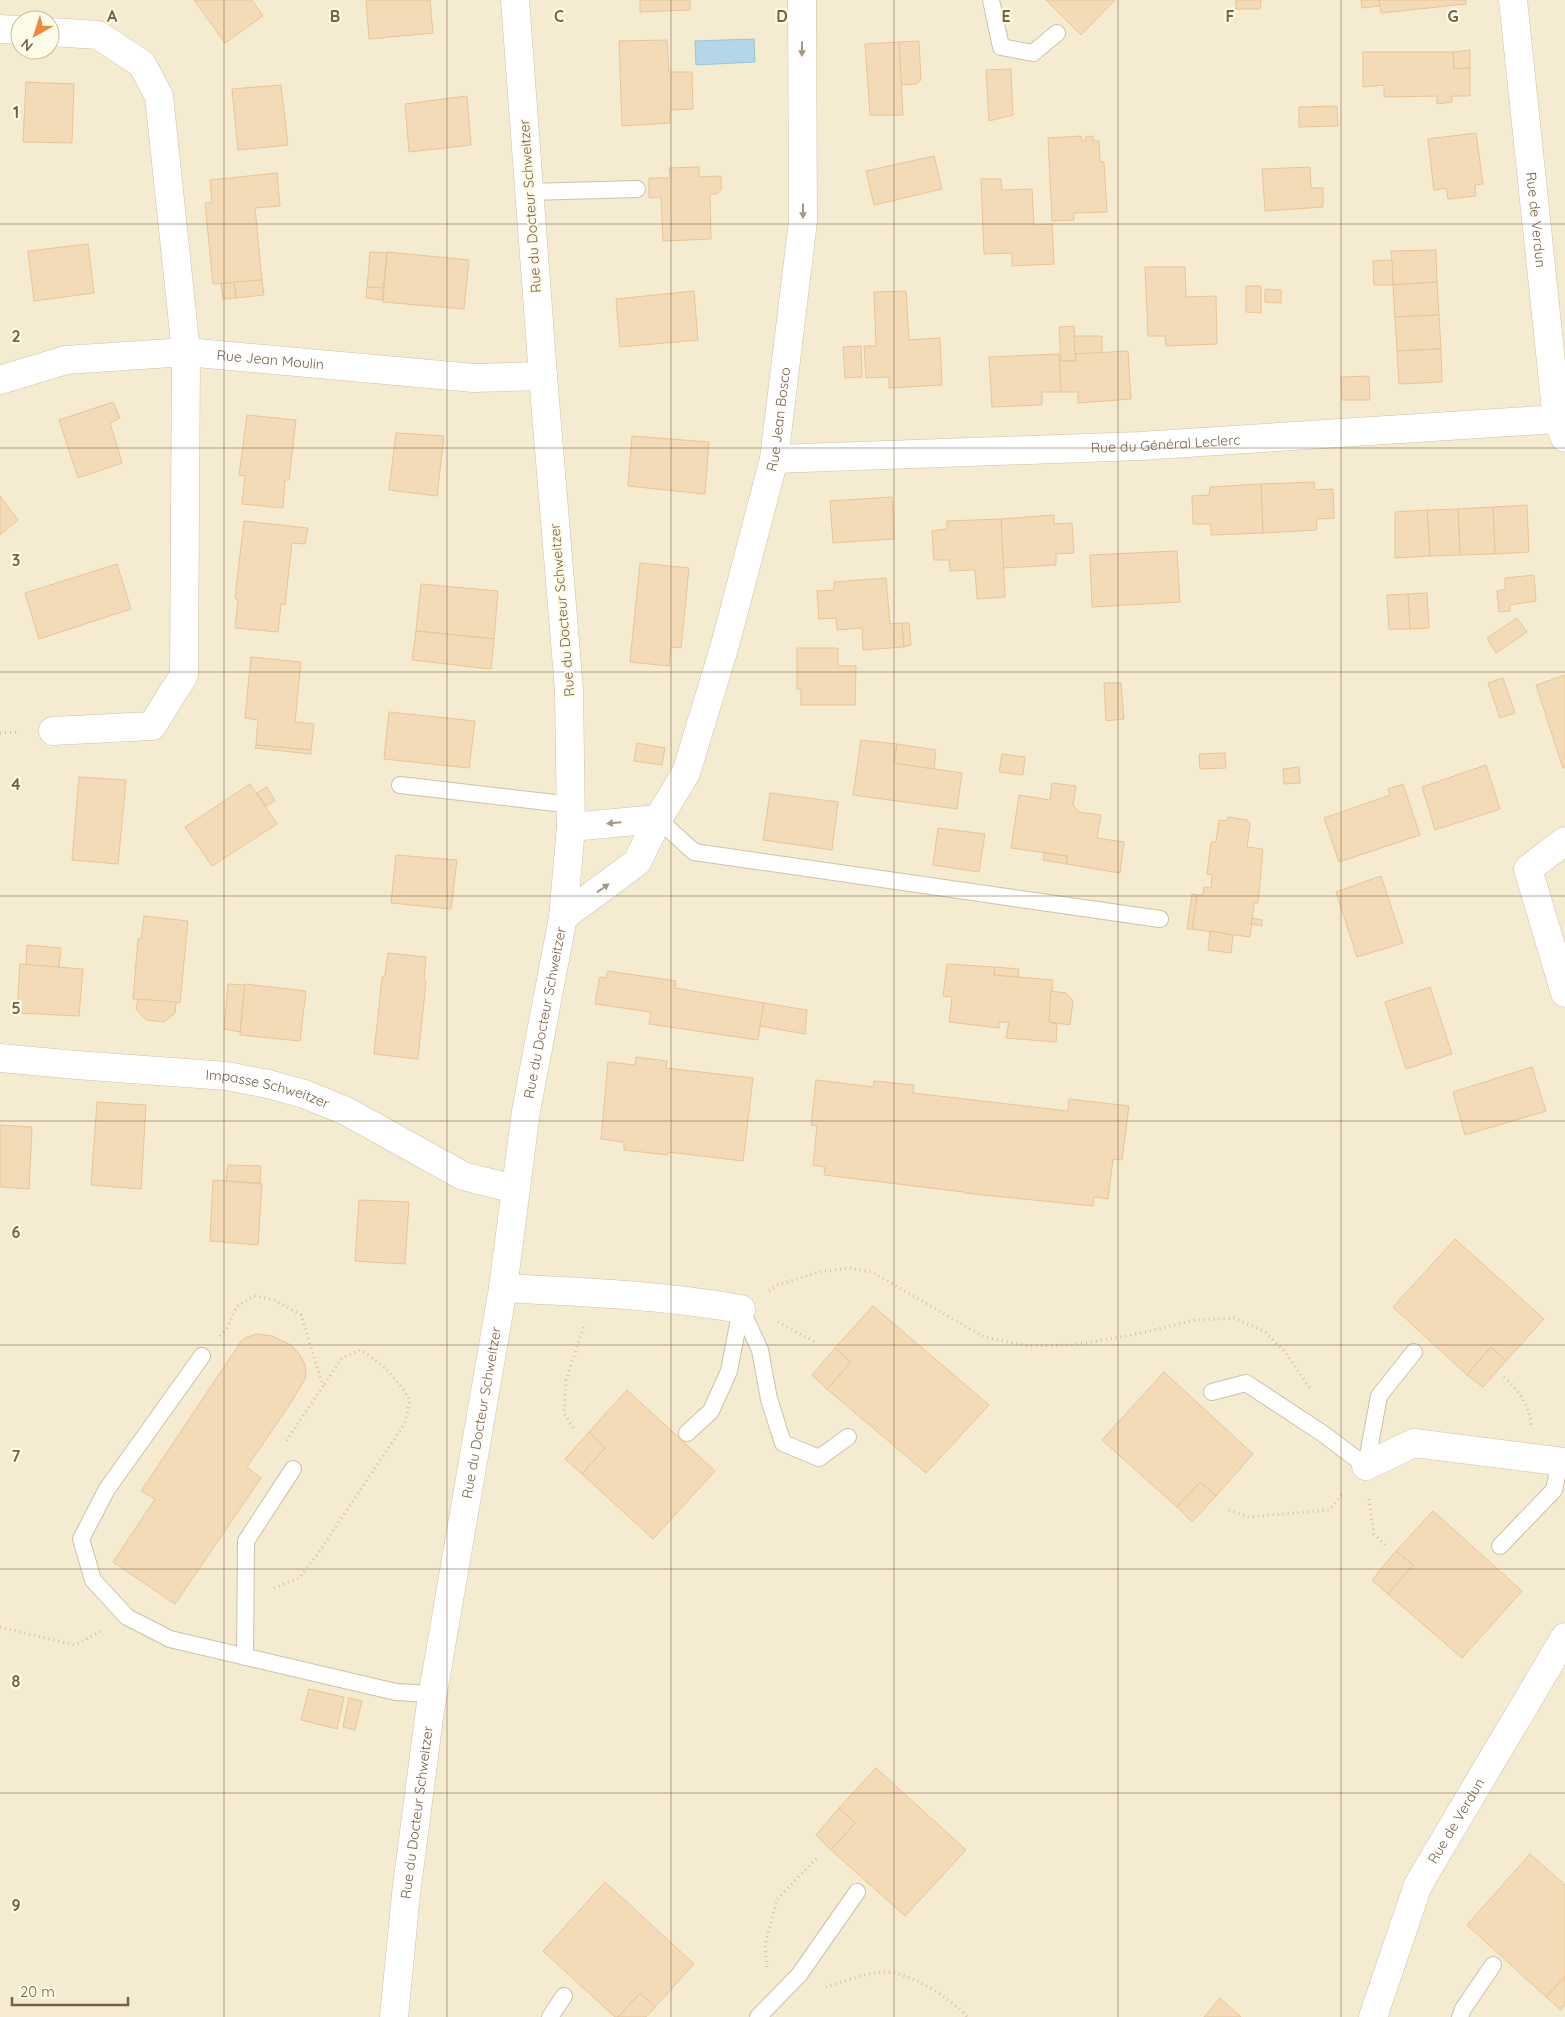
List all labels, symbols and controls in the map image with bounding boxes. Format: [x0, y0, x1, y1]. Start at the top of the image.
text: A [107, 6, 118, 26]
text: B [330, 6, 340, 26]
text: C [554, 6, 564, 26]
text: D [776, 6, 788, 26]
text: E [1001, 6, 1011, 26]
text: F [1226, 6, 1235, 26]
text: G [1447, 6, 1459, 26]
north arrow [10, 10, 60, 60]
text: N [17, 35, 36, 55]
one-way arrow [798, 41, 806, 57]
text: 1 [13, 102, 19, 122]
street label: Rue du Docteur Schweitzer [515, 118, 545, 294]
street label: Rue de Verdun [1522, 171, 1550, 268]
one-way arrow [799, 203, 807, 219]
text: 2 [11, 326, 21, 346]
street label: Rue Jean Moulin [216, 346, 325, 373]
street label: Rue Jean Bosco [762, 366, 794, 474]
street label: Rue du Général Leclerc [1091, 431, 1241, 457]
street label: Rue du Docteur Schweitzer [545, 522, 579, 698]
text: 3 [12, 550, 20, 570]
text: 4 [11, 774, 21, 794]
one-way arrow [606, 819, 622, 827]
one-way arrow [596, 883, 610, 893]
street label: Rue du Docteur Schweitzer [520, 925, 570, 1100]
text: 5 [11, 998, 21, 1018]
street label: Impasse Schweitzer [205, 1065, 333, 1113]
text: 6 [12, 1222, 21, 1242]
street label: Rue du Docteur Schweitzer [458, 1325, 505, 1500]
text: 7 [12, 1446, 21, 1466]
text: 8 [12, 1671, 21, 1691]
street label: Rue du Docteur Schweitzer [397, 1724, 437, 1900]
street label: Rue de Verdun [1424, 1775, 1488, 1867]
text: 9 [11, 1895, 21, 1915]
scale bar [12, 1974, 129, 2006]
text: 20 m [20, 1982, 55, 2001]

